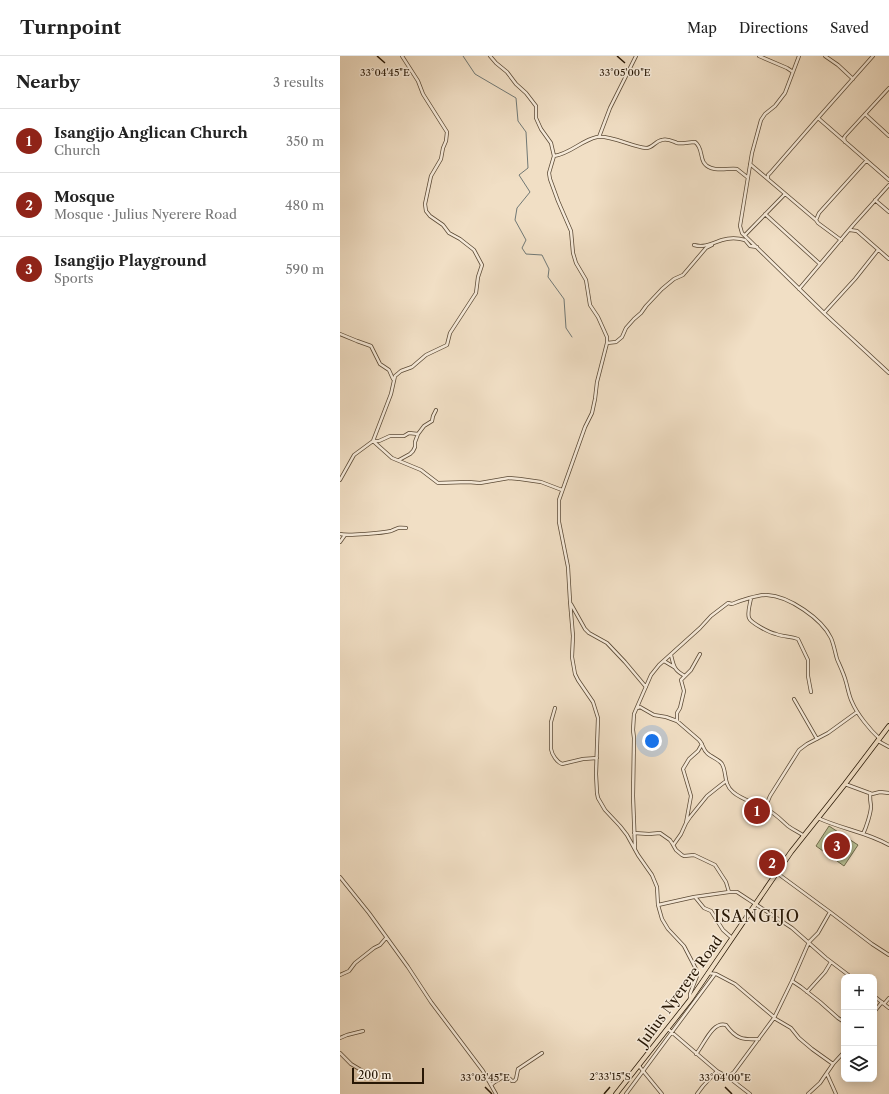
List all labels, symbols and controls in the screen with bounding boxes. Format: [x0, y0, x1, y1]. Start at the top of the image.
text: Turnpoint [20, 16, 121, 39]
text: Map [687, 19, 717, 37]
text: Directions [739, 19, 808, 37]
text: Saved [830, 19, 869, 37]
text: 33°04'45"E [360, 66, 410, 79]
text: 33°05'00"E [599, 66, 651, 79]
text: Nearby [16, 72, 80, 92]
text: 3 results [273, 74, 324, 90]
text: Isangijo Anglican Church [54, 123, 248, 142]
text: 1 [26, 133, 32, 149]
text: 350 m [286, 133, 324, 149]
text: Church [54, 142, 100, 158]
text: Mosque [54, 187, 115, 206]
text: 2 [25, 197, 33, 213]
text: 480 m [285, 197, 324, 213]
text: Mosque · Julius Nyerere Road [54, 206, 237, 222]
text: Isangijo Playground [54, 251, 207, 270]
text: 3 [25, 261, 33, 277]
text: 590 m [286, 261, 324, 277]
text: Sports [54, 270, 93, 286]
your location [642, 731, 662, 751]
pin: 1 [744, 796, 770, 826]
pin: 3 [824, 831, 850, 861]
pin: 2 [759, 848, 785, 878]
district label: ISANGIJO [714, 906, 800, 926]
street label: Julius Nyerere Road [633, 932, 726, 1051]
map controls [841, 974, 877, 1082]
button: + [841, 974, 877, 1010]
button: − [841, 1010, 877, 1046]
button: layers [841, 1046, 877, 1082]
scale bar [352, 1066, 424, 1085]
text: 200 m [358, 1068, 391, 1082]
text: 2°33'15"S [589, 1070, 631, 1083]
text: 33°03'45"E [460, 1071, 510, 1084]
text: 33°04'00"E [699, 1071, 751, 1084]

